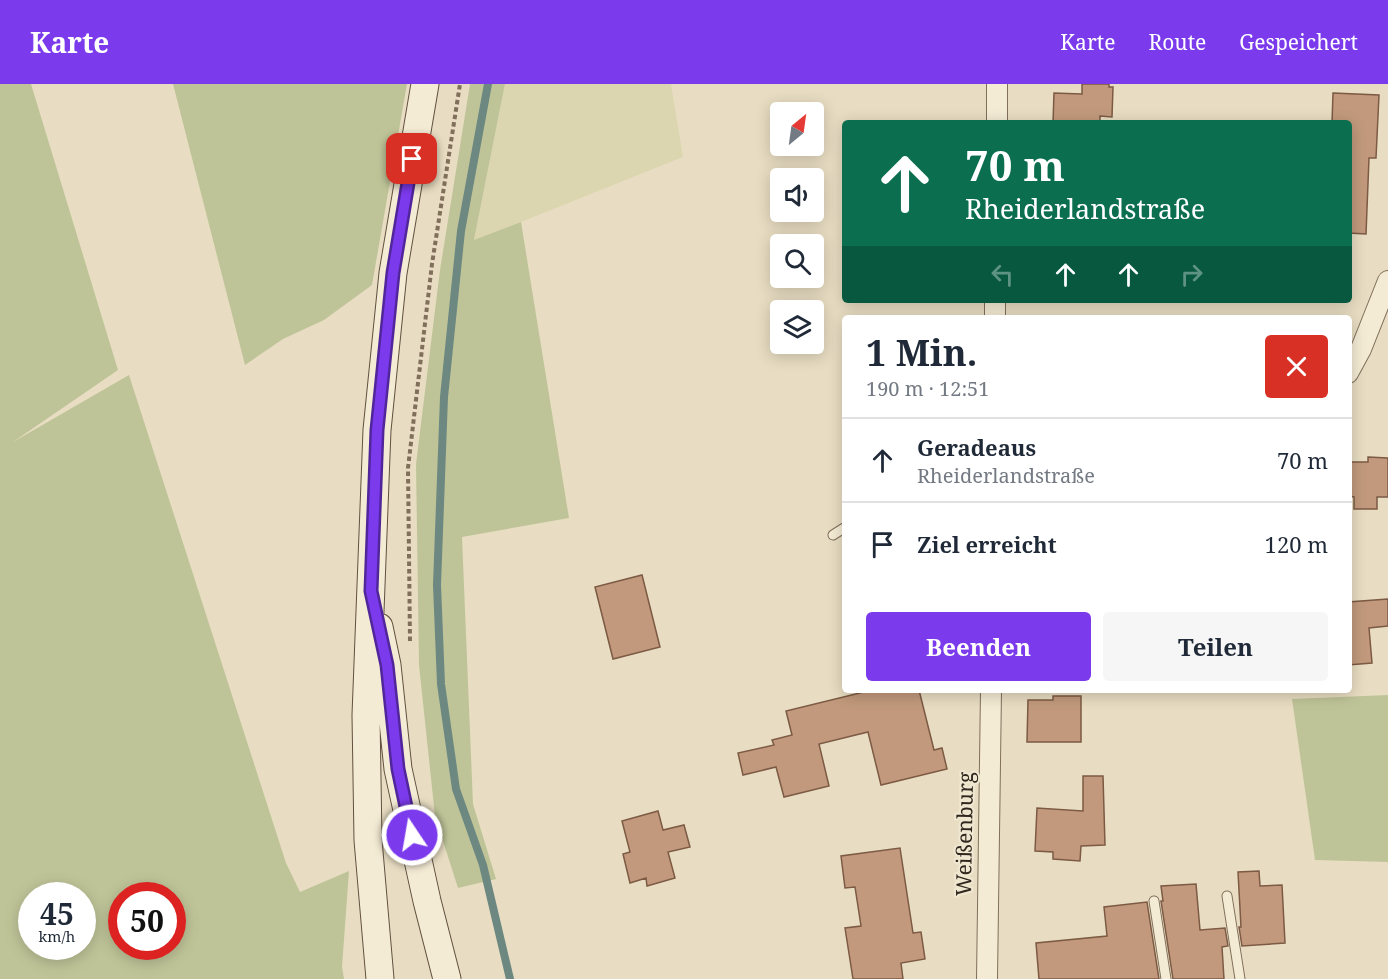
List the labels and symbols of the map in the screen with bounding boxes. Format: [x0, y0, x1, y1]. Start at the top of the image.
north arrow [770, 102, 824, 156]
pin [386, 133, 437, 184]
street label: Weißenburg [949, 771, 979, 896]
position arrow [380, 803, 444, 867]
speed limit sign: 50 [108, 882, 186, 960]

